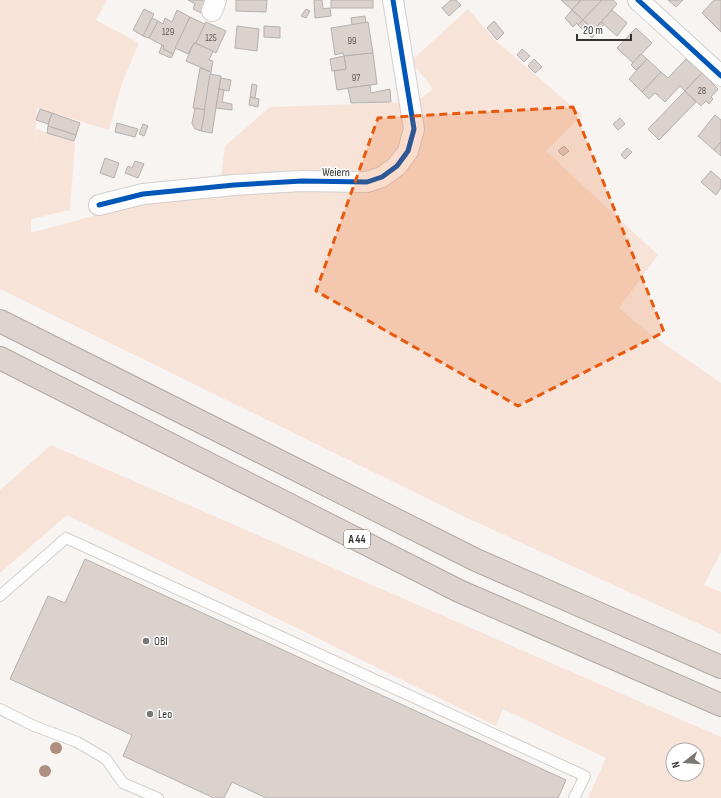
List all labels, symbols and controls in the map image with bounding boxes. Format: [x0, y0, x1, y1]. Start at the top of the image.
scale bar [577, 16, 631, 42]
text: 20 m [583, 23, 603, 38]
house number: 129 [162, 26, 174, 38]
house number: 125 [205, 32, 217, 44]
house number: 99 [348, 35, 356, 47]
house number: 97 [352, 72, 360, 84]
house number: 28 [698, 85, 706, 97]
street label: Weiern [322, 165, 350, 180]
road number: A 44 [344, 530, 370, 548]
place label: OBI [154, 634, 168, 649]
marker: OBI [141, 636, 151, 646]
place label: Leo [158, 707, 172, 722]
marker: Leo [145, 709, 155, 719]
north arrow [665, 742, 705, 782]
text: N [669, 760, 683, 769]

